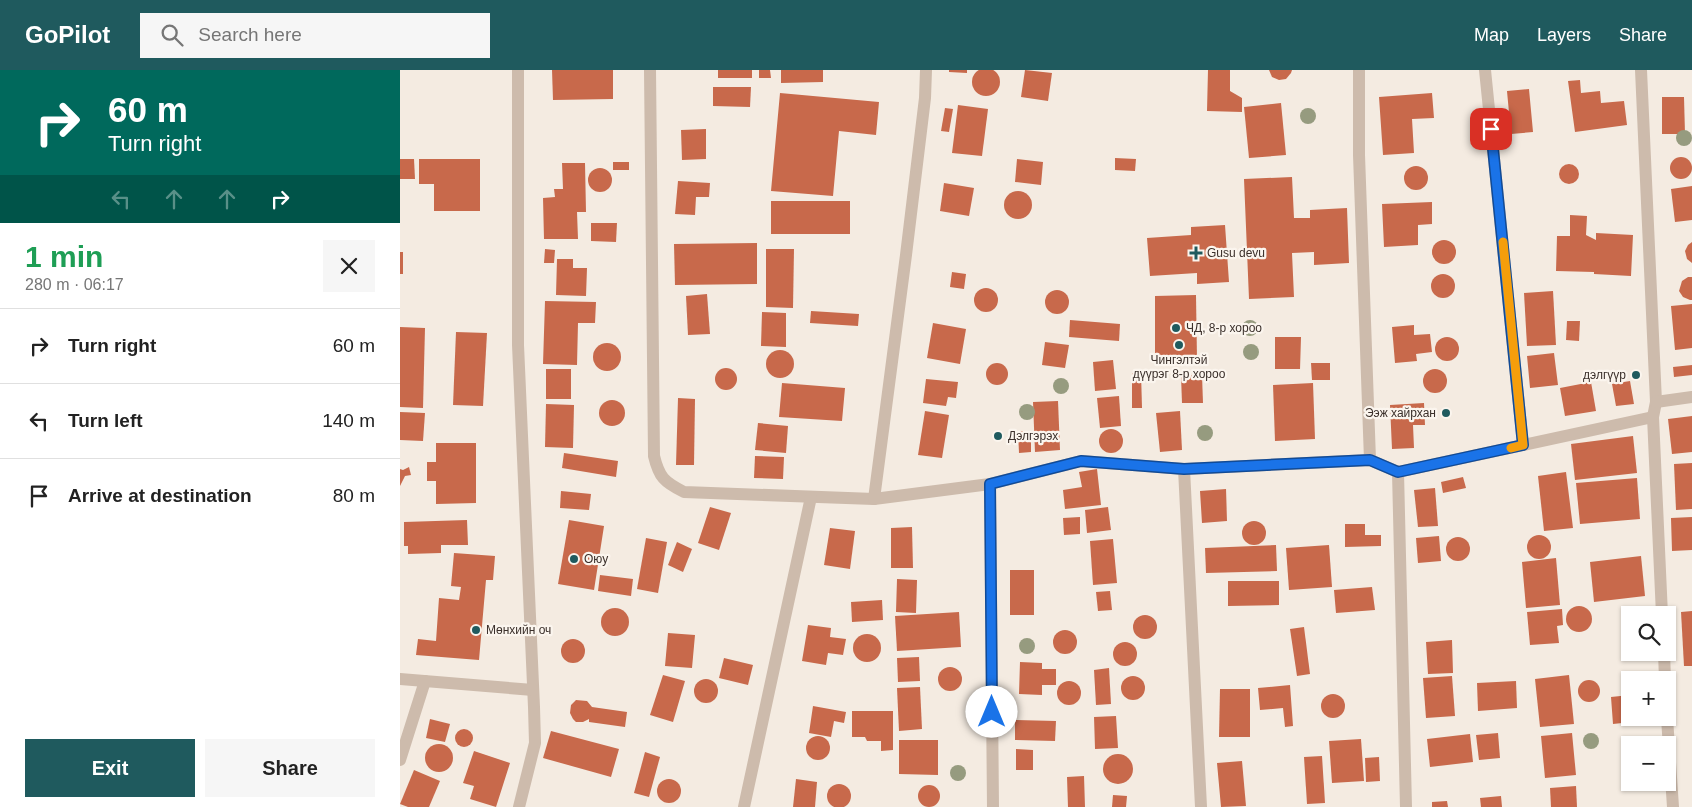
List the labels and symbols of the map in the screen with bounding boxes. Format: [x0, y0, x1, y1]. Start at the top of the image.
pin [1470, 108, 1512, 150]
marker: Gusu devu [1189, 246, 1203, 260]
place label: Gusu devu [1207, 246, 1265, 260]
place label: ЧД, 8-р хороо [1186, 321, 1262, 335]
marker: ЧД, 8-р хороо [1170, 322, 1182, 334]
marker: Чингэлтэй дүүрэг 8-р хороо [1173, 339, 1185, 351]
place label: Чингэлтэй дүүрэг 8-р хороо [1133, 353, 1226, 381]
place label: дэлгүүр [1583, 368, 1626, 382]
marker: дэлгүүр [1630, 369, 1642, 381]
place label: Ээж хайрхан [1365, 406, 1436, 420]
marker: Ээж хайрхан [1440, 407, 1452, 419]
place label: Дэлгэрэх [1008, 429, 1058, 443]
marker: Дэлгэрэх [992, 430, 1004, 442]
place label: Оюу [584, 552, 608, 566]
marker: Оюу [568, 553, 580, 565]
place label: Мөнхийн оч [486, 623, 551, 637]
marker: Мөнхийн оч [470, 624, 482, 636]
position arrow [965, 685, 1017, 737]

